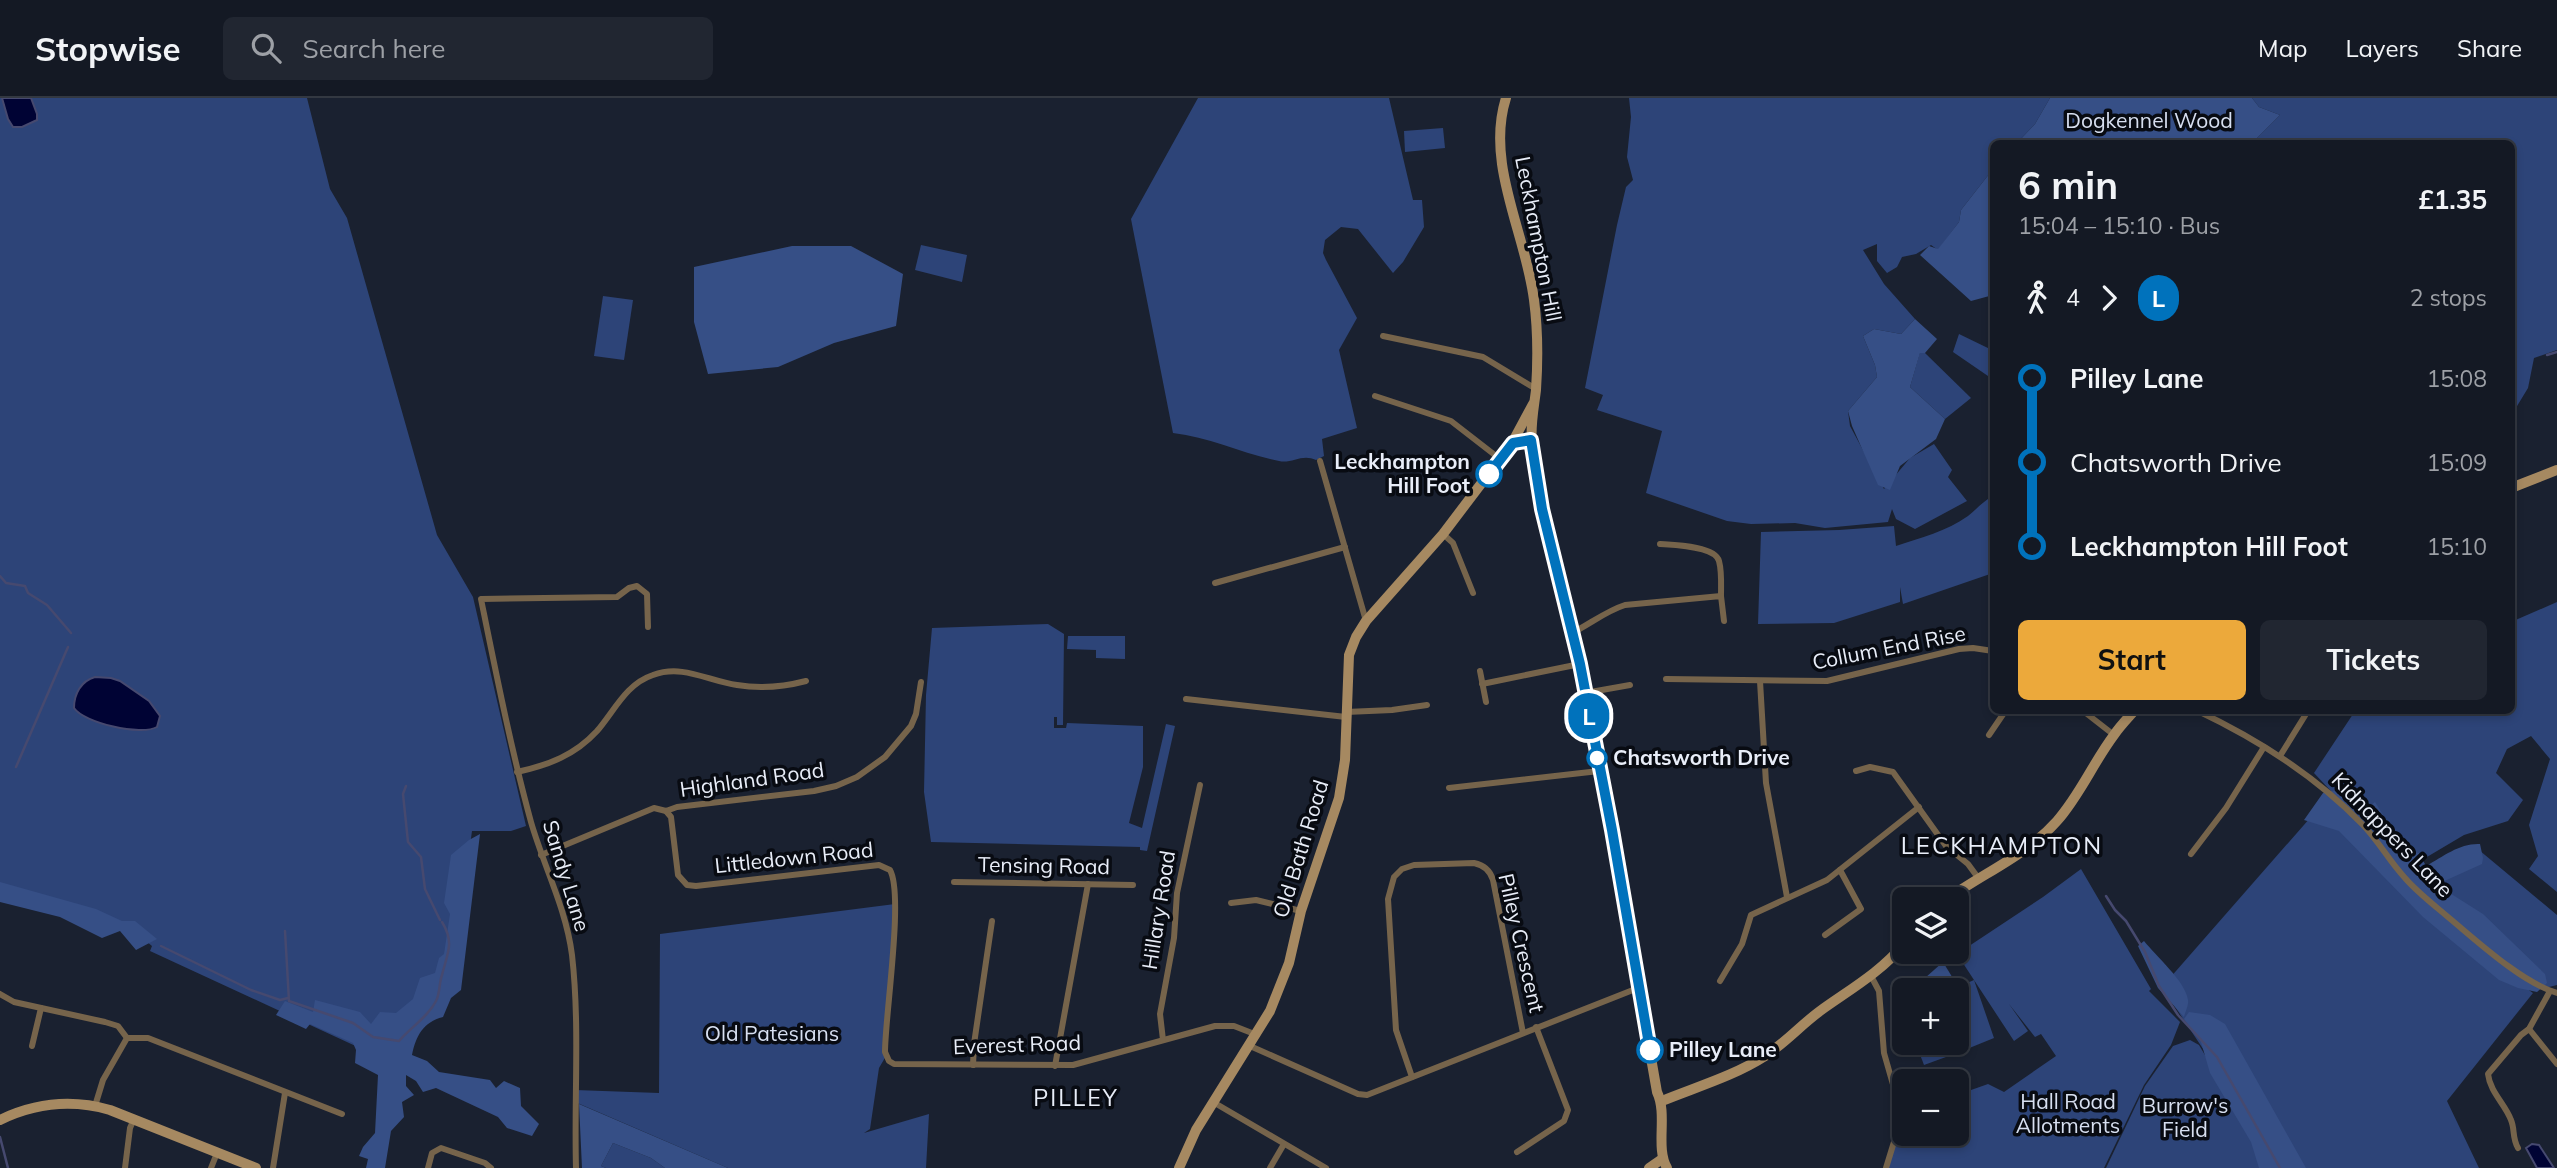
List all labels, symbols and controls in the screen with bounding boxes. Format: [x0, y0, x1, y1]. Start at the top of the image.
search box [223, 17, 713, 80]
text: Stopwise [35, 28, 181, 69]
icon: search [247, 29, 285, 67]
text: Search here [303, 32, 445, 65]
text: Map [2258, 33, 2307, 63]
text: Layers [2345, 33, 2419, 63]
text: Share [2457, 33, 2522, 63]
park label: Dogkennel Wood [2065, 107, 2233, 133]
street label: Leckhampton Hill [1510, 154, 1568, 324]
text: 6 min [2018, 161, 2118, 209]
text: £1.35 [2418, 183, 2487, 216]
text: 15:04 – 15:10 · Bus [2018, 211, 2220, 240]
icon: walk [2018, 279, 2056, 317]
icon: forward [2090, 279, 2128, 317]
text: 4 [2066, 283, 2080, 312]
text: L [2152, 283, 2165, 313]
text: 2 stops [2410, 283, 2487, 312]
text: Pilley Lane [2070, 362, 2204, 395]
text: 15:08 [2427, 364, 2487, 393]
text: Chatsworth Drive [2070, 446, 2282, 479]
place label: Leckhampton Hill Foot [1334, 448, 1470, 498]
text: 15:09 [2427, 448, 2487, 477]
marker: Leckhampton Hill Foot [1476, 461, 1502, 487]
text: Leckhampton Hill Foot [2070, 530, 2348, 563]
text: 15:10 [2427, 532, 2487, 561]
street label: Collum End Rise [1810, 619, 1968, 675]
button: Start [2018, 620, 2246, 700]
button: Tickets [2260, 620, 2487, 700]
line badge: L [1566, 693, 1612, 739]
text: L [1582, 701, 1596, 731]
place label: Chatsworth Drive [1613, 744, 1790, 770]
marker: Chatsworth Drive [1587, 748, 1607, 768]
street label: Highland Road [678, 756, 826, 802]
street label: Kidnappers Lane [2327, 766, 2459, 902]
street label: Old Bath Road [1267, 777, 1333, 921]
street label: Sandy Lane [538, 817, 596, 934]
district label: LECKHAMPTON [1901, 830, 2103, 860]
street label: Littledown Road [713, 836, 874, 878]
street label: Hillary Road [1136, 849, 1180, 971]
street label: Tensing Road [978, 851, 1110, 879]
street label: Pilley Crescent [1493, 871, 1551, 1015]
map controls [1892, 887, 1969, 1146]
button: layers [1892, 887, 1969, 964]
button: + [1892, 978, 1969, 1055]
park label: Old Patesians [705, 1020, 839, 1046]
street label: Everest Road [952, 1029, 1081, 1059]
place label: Pilley Lane [1669, 1036, 1777, 1062]
marker: Pilley Lane [1637, 1037, 1663, 1063]
button: − [1892, 1069, 1969, 1146]
district label: PILLEY [1033, 1083, 1119, 1112]
park label: Hall Road Allotments [2016, 1088, 2120, 1138]
park label: Burrow's Field [2142, 1092, 2228, 1142]

